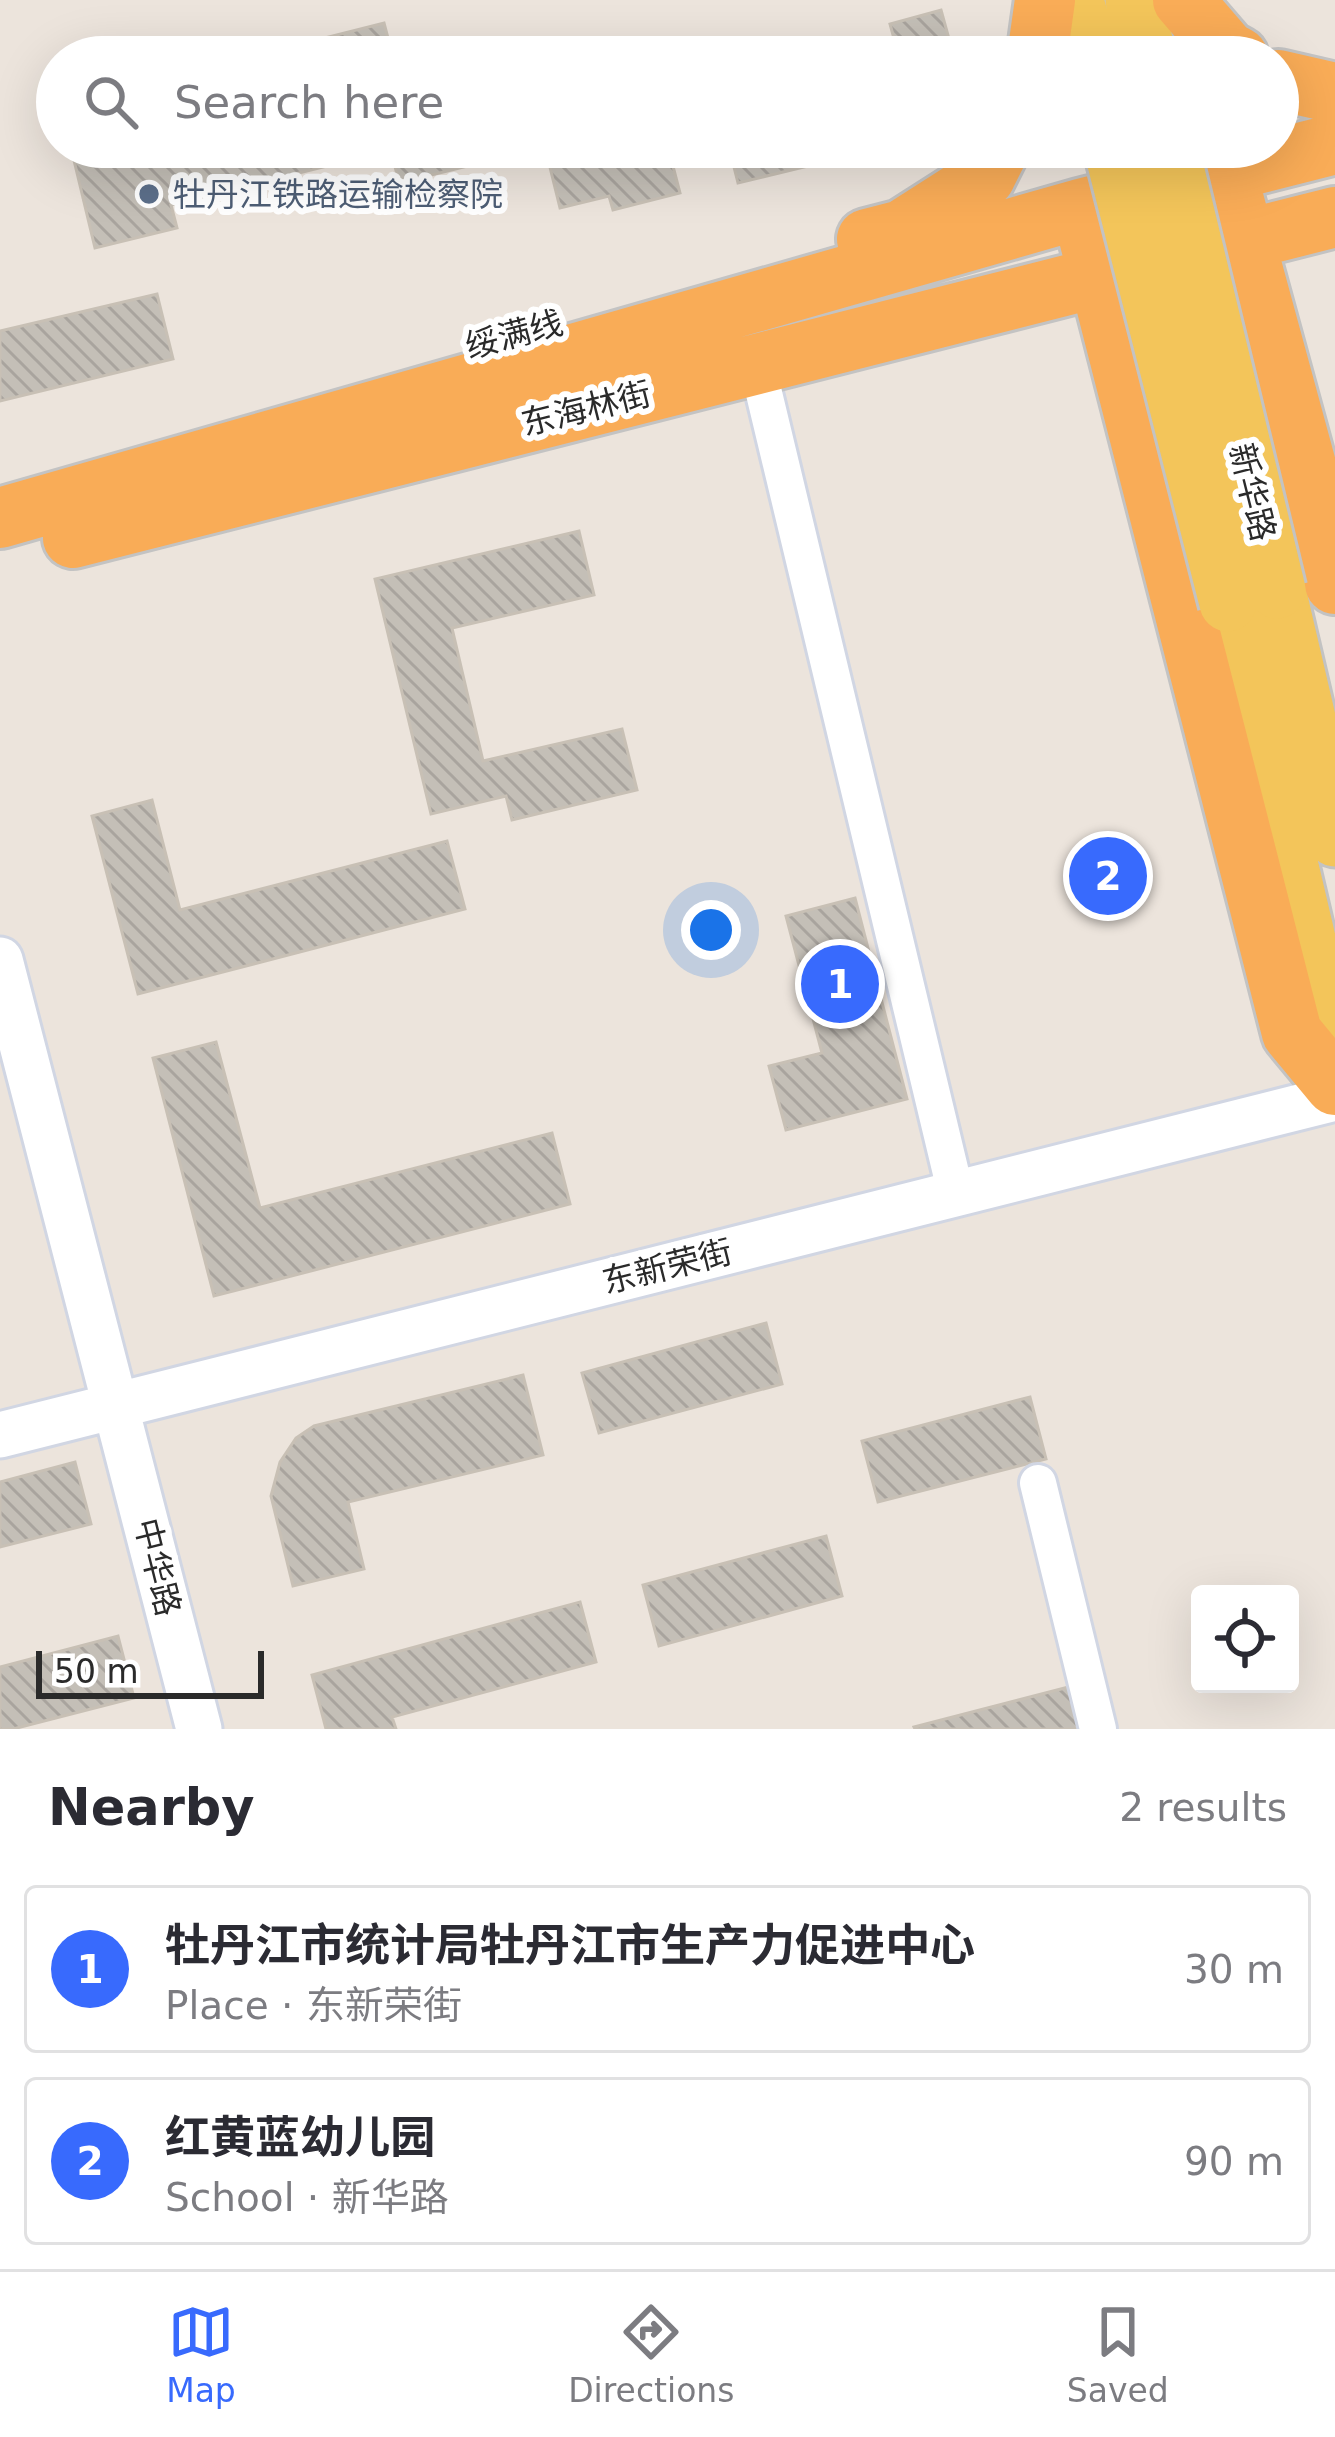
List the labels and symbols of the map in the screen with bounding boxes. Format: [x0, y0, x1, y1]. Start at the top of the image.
place label: 牡丹江铁路运输检察院 [173, 175, 503, 214]
marker: 牡丹江铁路运输检察院 [136, 181, 162, 207]
street label: 绥满线 [461, 303, 567, 366]
street label: 东海林街 [517, 374, 655, 443]
street label: 新华路 [1222, 439, 1283, 545]
pin: 2 [1069, 831, 1147, 921]
your location [681, 900, 741, 960]
pin: 1 [801, 939, 879, 1029]
street label: 东新荣街 [598, 1232, 736, 1301]
street label: 中华路 [127, 1514, 188, 1620]
scale bar [36, 1645, 264, 1698]

